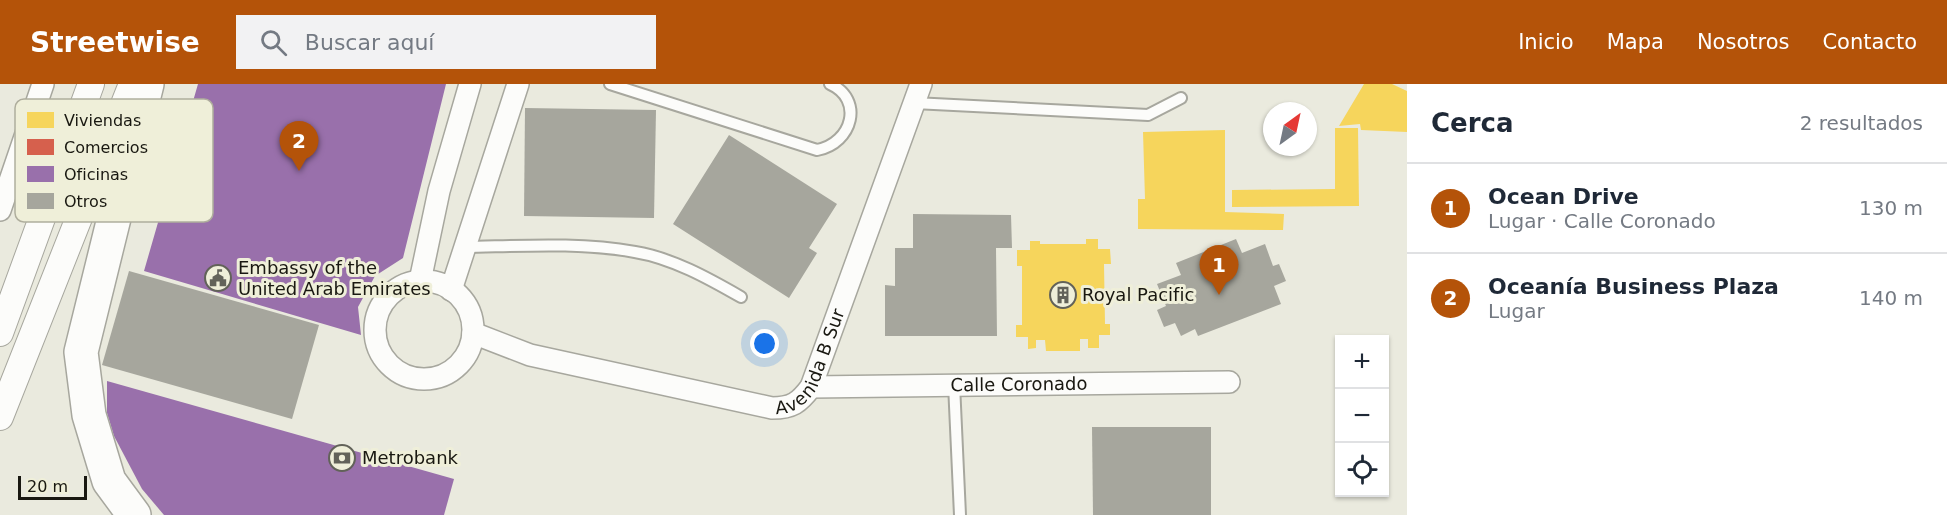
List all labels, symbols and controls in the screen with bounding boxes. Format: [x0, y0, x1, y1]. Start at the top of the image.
search box [236, 15, 656, 69]
text: Streetwise [30, 26, 200, 59]
icon: search [257, 26, 290, 59]
text: Buscar aquí [305, 30, 434, 55]
text: Inicio [1518, 30, 1574, 54]
text: Mapa [1607, 30, 1664, 54]
text: Nosotros [1697, 30, 1789, 54]
text: Contacto [1822, 30, 1917, 54]
legend [15, 99, 213, 222]
north arrow [1263, 102, 1317, 156]
text: Cerca [1431, 108, 1514, 138]
text: Viviendas [64, 111, 141, 130]
text: 2 resultados [1800, 111, 1923, 135]
pin: 2 [280, 122, 318, 171]
text: Comercios [64, 138, 148, 157]
text: Oficinas [64, 165, 128, 184]
text: Ocean Drive [1488, 184, 1639, 209]
text: Otros [64, 192, 107, 211]
text: 1 [1444, 196, 1457, 220]
text: 130 m [1859, 196, 1923, 220]
text: Lugar · Calle Coronado [1488, 209, 1716, 233]
pin: 1 [1200, 246, 1238, 295]
place label: Embassy of the United Arab Emirates [238, 257, 431, 299]
public building icon: Embassy of the United Arab Emirates [203, 263, 233, 293]
text: Oceanía Business Plaza [1488, 274, 1779, 299]
building icon: Royal Pacific [1048, 280, 1078, 310]
place label: Royal Pacific [1082, 284, 1194, 305]
text: 2 [1444, 286, 1457, 310]
text: 140 m [1859, 286, 1923, 310]
text: Lugar [1488, 299, 1545, 323]
street label: Avenida B Sur [774, 305, 849, 418]
your location [750, 329, 779, 358]
map controls [1335, 335, 1389, 497]
button: + [1335, 335, 1389, 389]
street label: Calle Coronado [950, 373, 1088, 395]
button: − [1335, 389, 1389, 443]
bank icon: Metrobank [327, 443, 357, 473]
button: locate [1335, 443, 1389, 497]
place label: Metrobank [362, 447, 459, 468]
scale bar [18, 473, 87, 500]
text: 20 m [27, 477, 68, 496]

